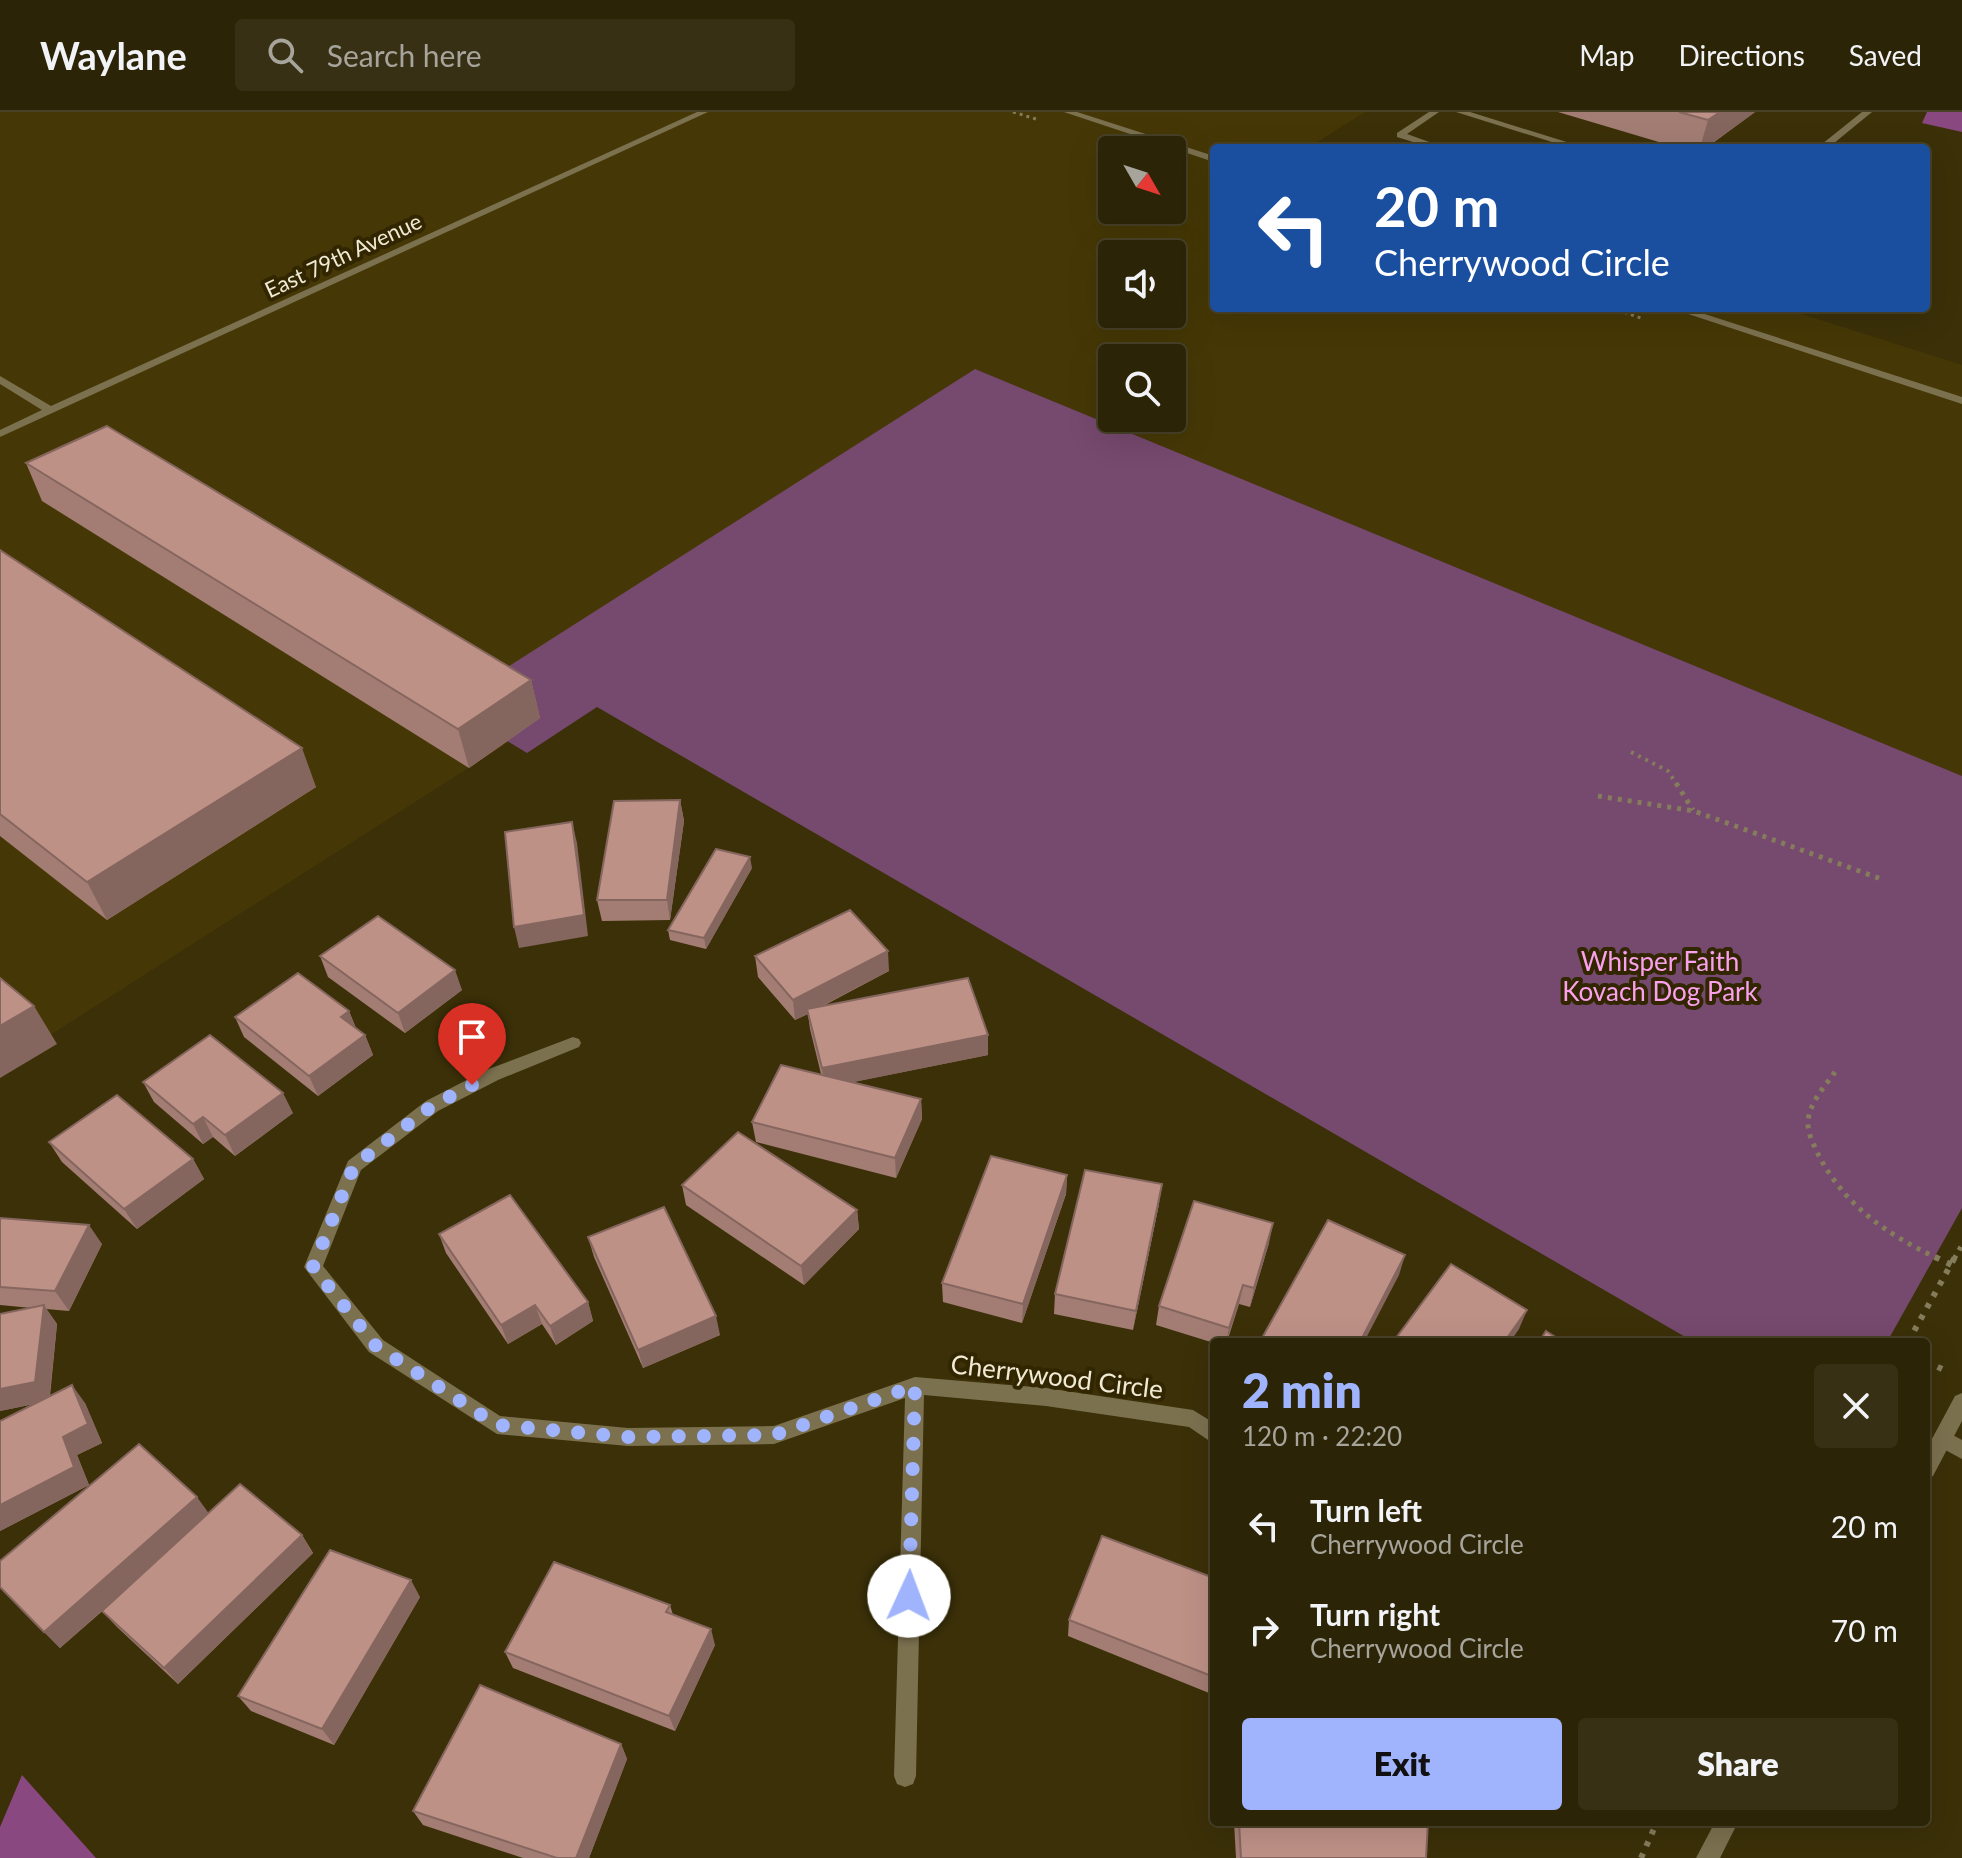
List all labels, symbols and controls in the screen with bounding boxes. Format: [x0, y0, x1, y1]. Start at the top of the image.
search box [235, 19, 795, 91]
text: Waylane [40, 32, 187, 78]
icon: search [263, 33, 307, 77]
text: Search here [327, 37, 482, 73]
text: Map [1579, 38, 1634, 72]
text: Directions [1678, 38, 1805, 72]
text: Saved [1849, 38, 1922, 72]
north arrow [1098, 136, 1186, 224]
map controls [1098, 136, 1186, 432]
text: 20 m [1374, 172, 1499, 239]
icon: left [1242, 176, 1346, 280]
street label: East 79th Avenue [260, 207, 426, 303]
button: sound [1098, 240, 1186, 328]
text: Cherrywood Circle [1374, 240, 1670, 284]
button: search [1098, 344, 1186, 432]
park label: Whisper Faith Kovach Dog Park [1562, 945, 1759, 1007]
pin [438, 1003, 506, 1085]
icon: arrive [450, 1015, 494, 1059]
street label: Cherrywood Circle [949, 1347, 1165, 1405]
text: 2 min [1242, 1361, 1362, 1418]
button: close [1814, 1364, 1898, 1448]
text: 120 m · 22:20 [1242, 1420, 1402, 1452]
text: Turn left [1310, 1492, 1422, 1528]
icon: left [1242, 1504, 1286, 1548]
text: 20 m [1831, 1508, 1898, 1544]
text: Cherrywood Circle [1310, 1528, 1524, 1560]
position arrow [867, 1554, 951, 1638]
text: Turn right [1310, 1596, 1440, 1632]
icon: right [1242, 1608, 1286, 1652]
text: 70 m [1831, 1612, 1898, 1648]
text: Cherrywood Circle [1310, 1632, 1524, 1664]
button: Exit [1242, 1718, 1562, 1810]
button: Share [1578, 1718, 1898, 1810]

